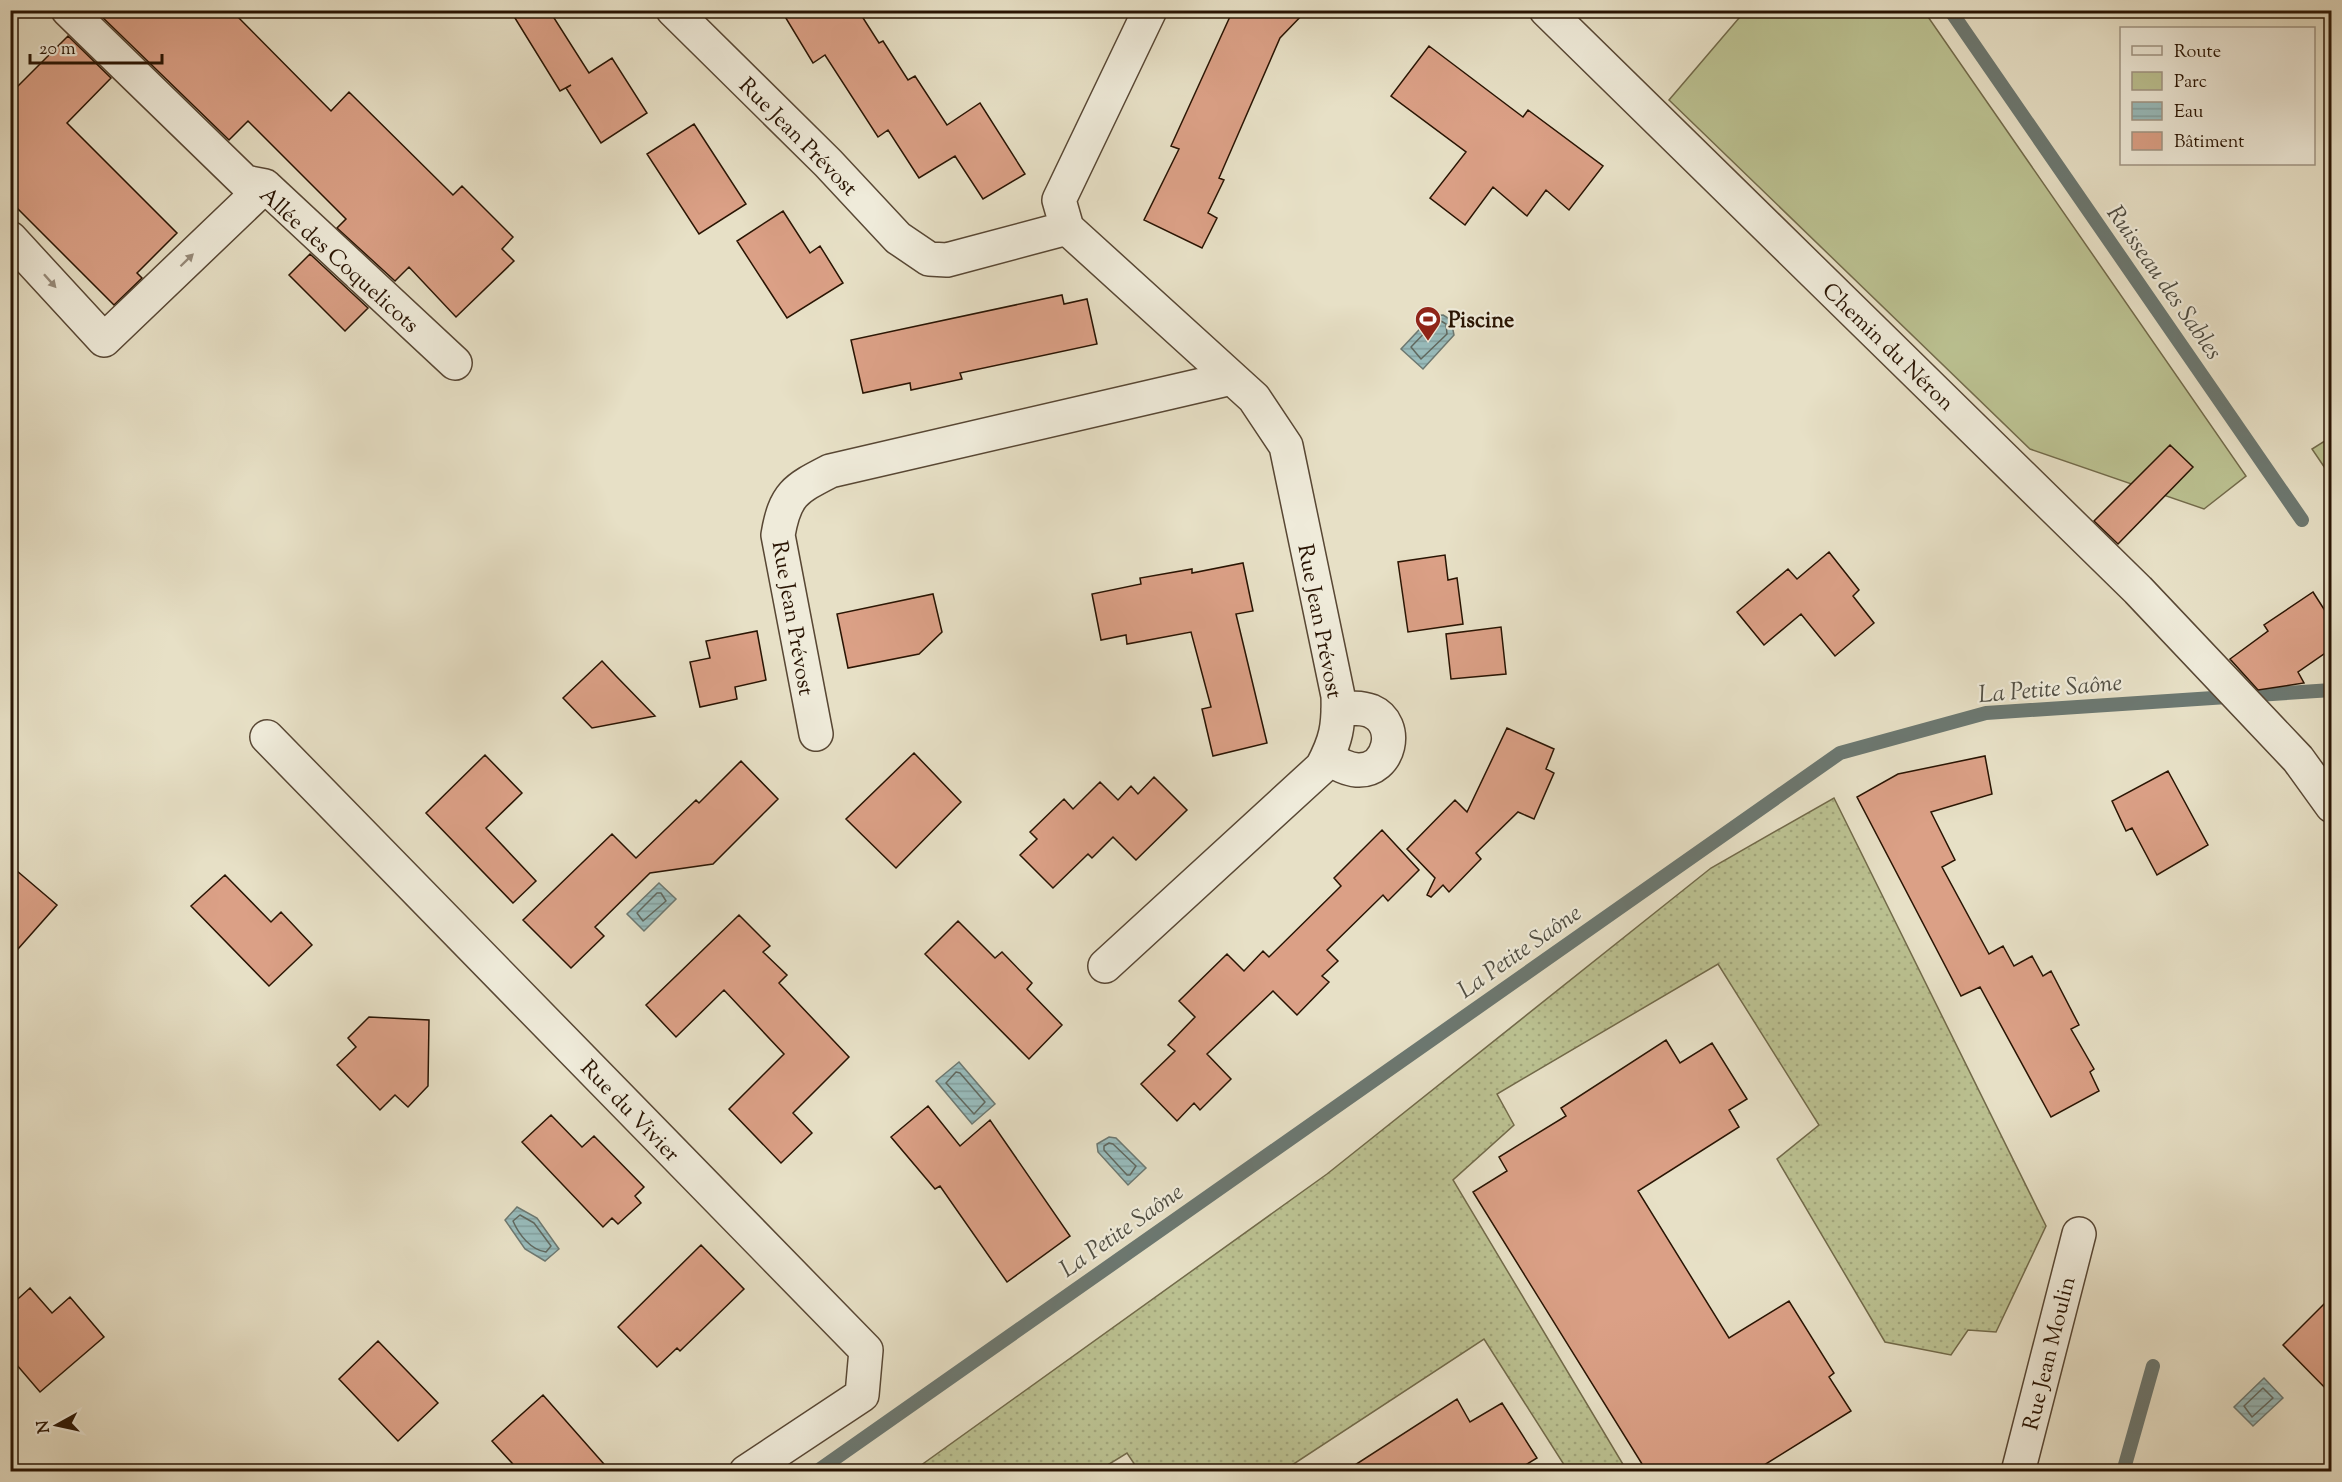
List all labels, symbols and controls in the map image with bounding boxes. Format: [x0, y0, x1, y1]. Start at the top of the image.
scale bar [30, 27, 162, 65]
legend [2120, 27, 2315, 165]
text: 20 m [39, 37, 76, 63]
text: Route [2174, 40, 2221, 66]
text: Parc [2174, 70, 2207, 96]
street label: Rue Jean Prévost [730, 71, 864, 205]
text: Eau [2174, 100, 2203, 126]
text: Bâtiment [2174, 130, 2244, 156]
street label: Allée des Coquelicots [251, 181, 425, 342]
water label: Ruisseau des Sables [2097, 199, 2229, 367]
one-way arrow [180, 253, 195, 267]
one-way arrow [43, 273, 56, 288]
street label: Chemin du Néron [1814, 276, 1960, 420]
sports icon: Piscine [1413, 304, 1443, 342]
place label: Piscine [1448, 306, 1514, 338]
street label: Rue Jean Prévost [762, 539, 820, 699]
street label: Rue Jean Prévost [1287, 542, 1349, 702]
water label: La Petite Saône [1977, 667, 2124, 713]
water label: La Petite Saône [1451, 897, 1589, 1008]
street label: Rue du Vivier [572, 1054, 686, 1170]
water label: La Petite Saône [1053, 1176, 1191, 1287]
street label: Rue Jean Moulin [2016, 1274, 2085, 1434]
north arrow [27, 1395, 87, 1455]
text: N [32, 1419, 57, 1435]

